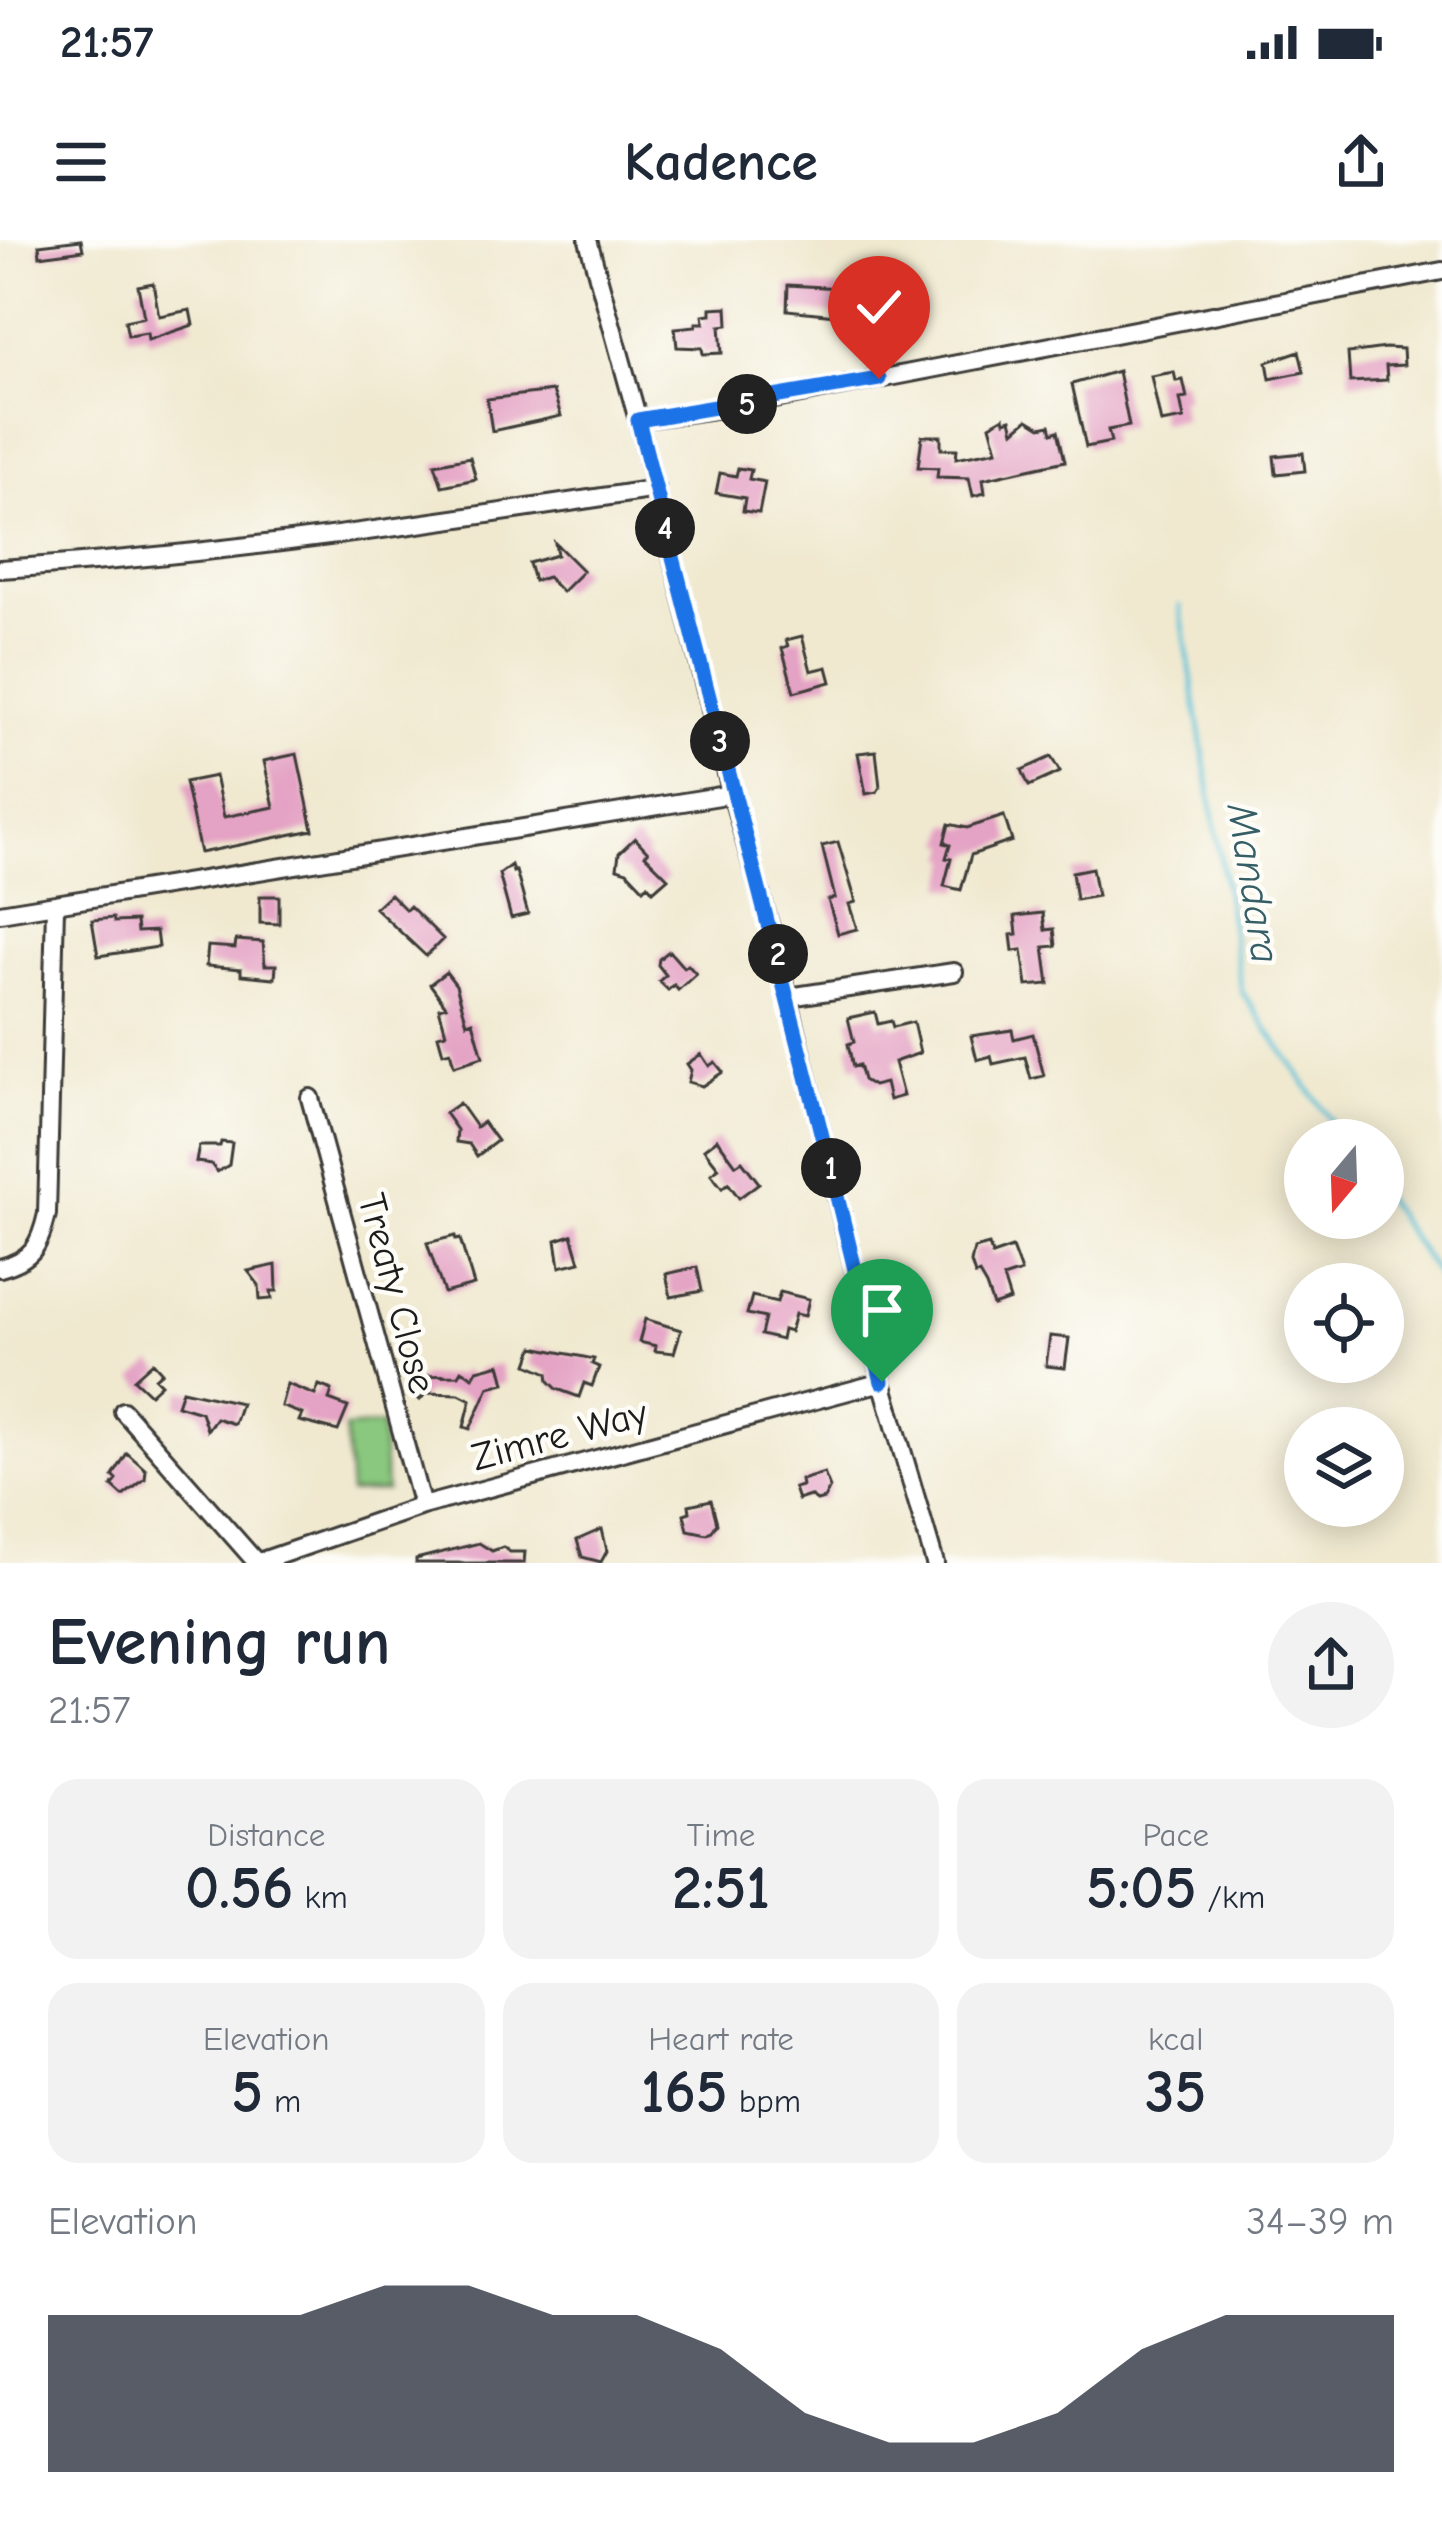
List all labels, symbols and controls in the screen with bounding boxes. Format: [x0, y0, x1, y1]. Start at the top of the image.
text: 21:57 [60, 16, 154, 68]
icon: menu [48, 129, 114, 195]
icon: share [1328, 129, 1394, 195]
text: Kadence [624, 131, 818, 194]
pin [828, 256, 930, 379]
icon: check [846, 274, 912, 340]
pin: 5 [717, 374, 777, 434]
text: 5 [738, 385, 756, 423]
pin: 4 [635, 498, 695, 558]
text: 4 [657, 509, 673, 547]
pin: 3 [690, 711, 750, 771]
text: 3 [712, 722, 728, 760]
water label: Mandara [1217, 799, 1290, 967]
pin: 2 [748, 924, 808, 984]
text: 2 [770, 935, 786, 973]
north arrow [1284, 1119, 1404, 1239]
map controls [1284, 1119, 1404, 1527]
pin: 1 [801, 1138, 861, 1198]
text: 1 [825, 1149, 837, 1187]
street label: Treaty Close [348, 1189, 445, 1398]
pin [831, 1259, 933, 1382]
button: locate [1284, 1263, 1404, 1383]
icon: arrive [849, 1277, 915, 1343]
street label: Zimre Way [467, 1390, 653, 1480]
button: layers [1284, 1407, 1404, 1527]
button: share [1268, 1602, 1394, 1728]
text: Evening run [48, 1605, 390, 1681]
text: 21:57 [48, 1688, 131, 1733]
text: Distance [207, 1816, 325, 1854]
text: Time [687, 1816, 755, 1854]
text: Pace [1142, 1816, 1209, 1854]
text: 0.56 [185, 1854, 293, 1923]
text: 2:51 [672, 1854, 770, 1923]
text: 5:05 [1086, 1854, 1197, 1923]
text: km [293, 1878, 348, 1916]
text: /km [1197, 1878, 1265, 1916]
text: Elevation [203, 2020, 330, 2058]
text: Heart rate [648, 2020, 794, 2058]
text: kcal [1148, 2020, 1203, 2058]
text: 5 [231, 2058, 263, 2127]
text: 165 [641, 2058, 728, 2127]
text: 35 [1145, 2058, 1206, 2127]
text: m [263, 2082, 301, 2120]
text: bpm [728, 2082, 801, 2120]
text: Elevation [48, 2199, 197, 2244]
text: 34–39 m [1246, 2199, 1394, 2244]

